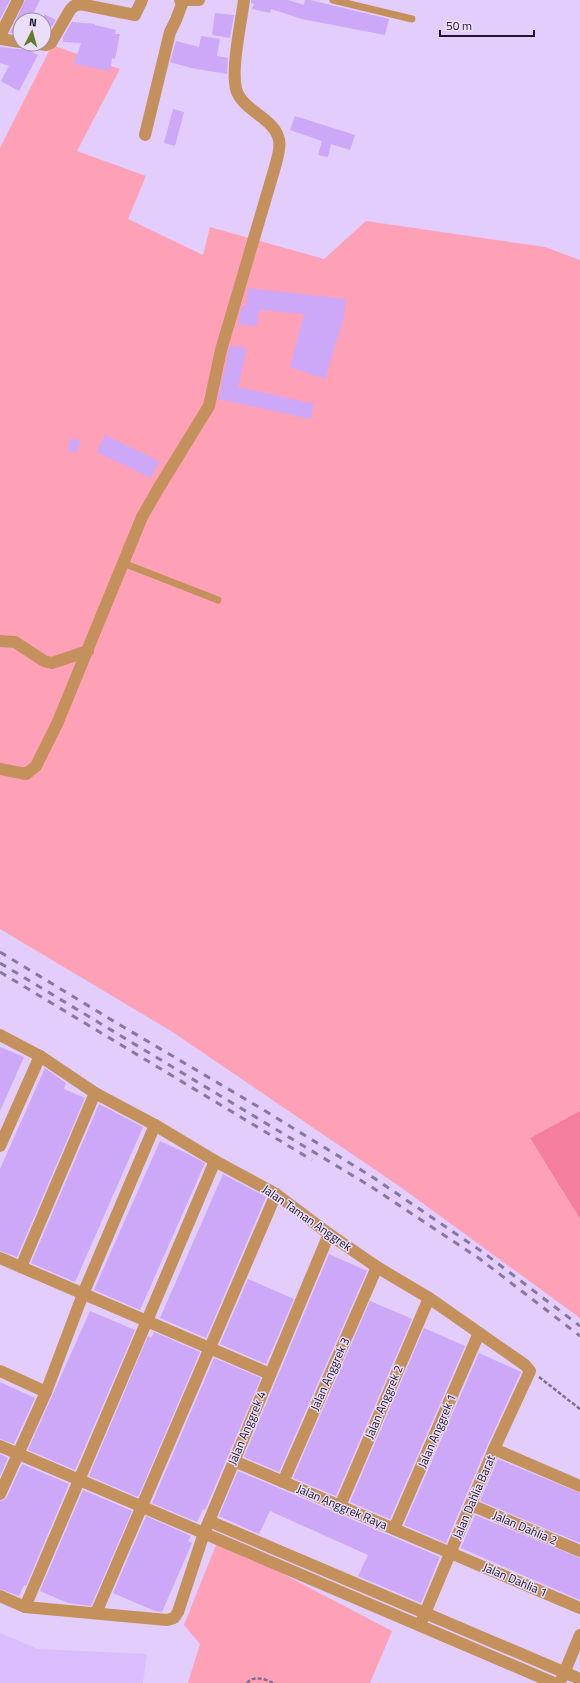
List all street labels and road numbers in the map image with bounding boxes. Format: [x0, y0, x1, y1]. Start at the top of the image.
street label: Jalan Taman Anggrek [259, 1180, 356, 1256]
street label: Jalan Anggrek 3 [305, 1334, 354, 1414]
street label: Jalan Anggrek 2 [359, 1362, 408, 1442]
street label: Jalan Anggrek 4 [222, 1388, 271, 1468]
street label: Jalan Anggrek 1 [412, 1391, 461, 1471]
street label: Jalan Dahlia Barat [447, 1451, 500, 1542]
street label: Jalan Anggrek Raya [294, 1479, 390, 1534]
street label: Jalan Dahlia 2 [490, 1505, 560, 1550]
street label: Jalan Dahlia 1 [480, 1557, 550, 1602]

